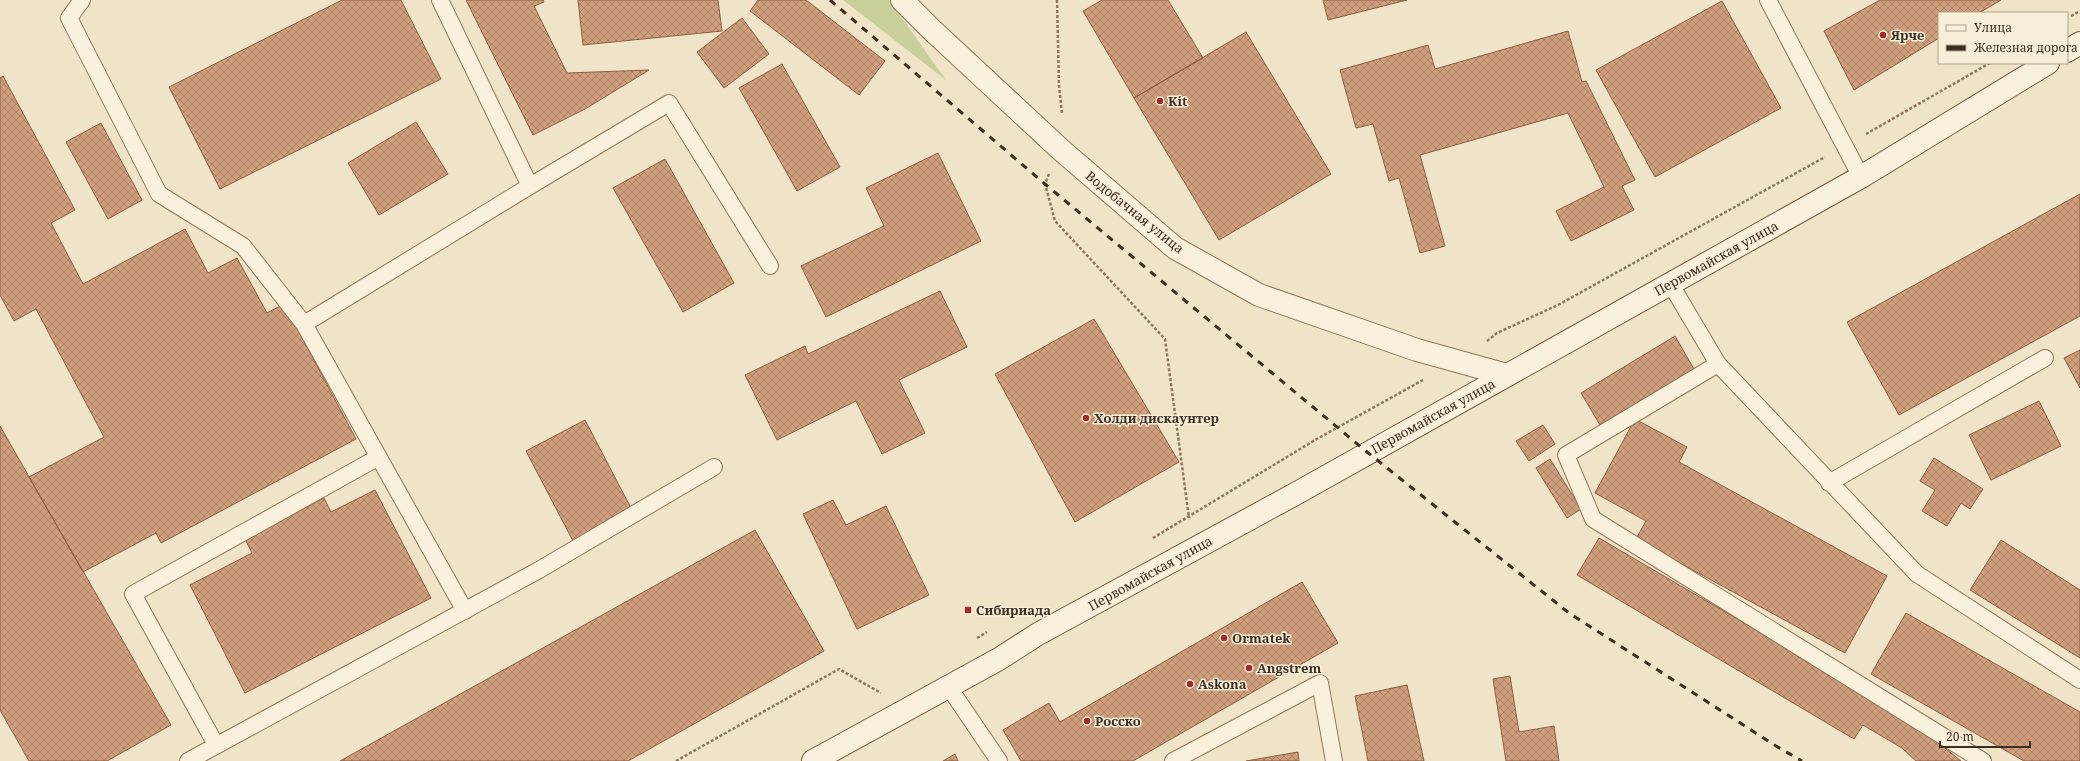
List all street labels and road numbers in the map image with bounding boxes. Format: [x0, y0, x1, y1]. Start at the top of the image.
street label: Водобачная улица [1082, 167, 1188, 257]
street label: Первомайская улица [1651, 216, 1781, 300]
street label: Первомайская улица [1368, 374, 1498, 458]
street label: Первомайская улица [1085, 531, 1215, 615]

